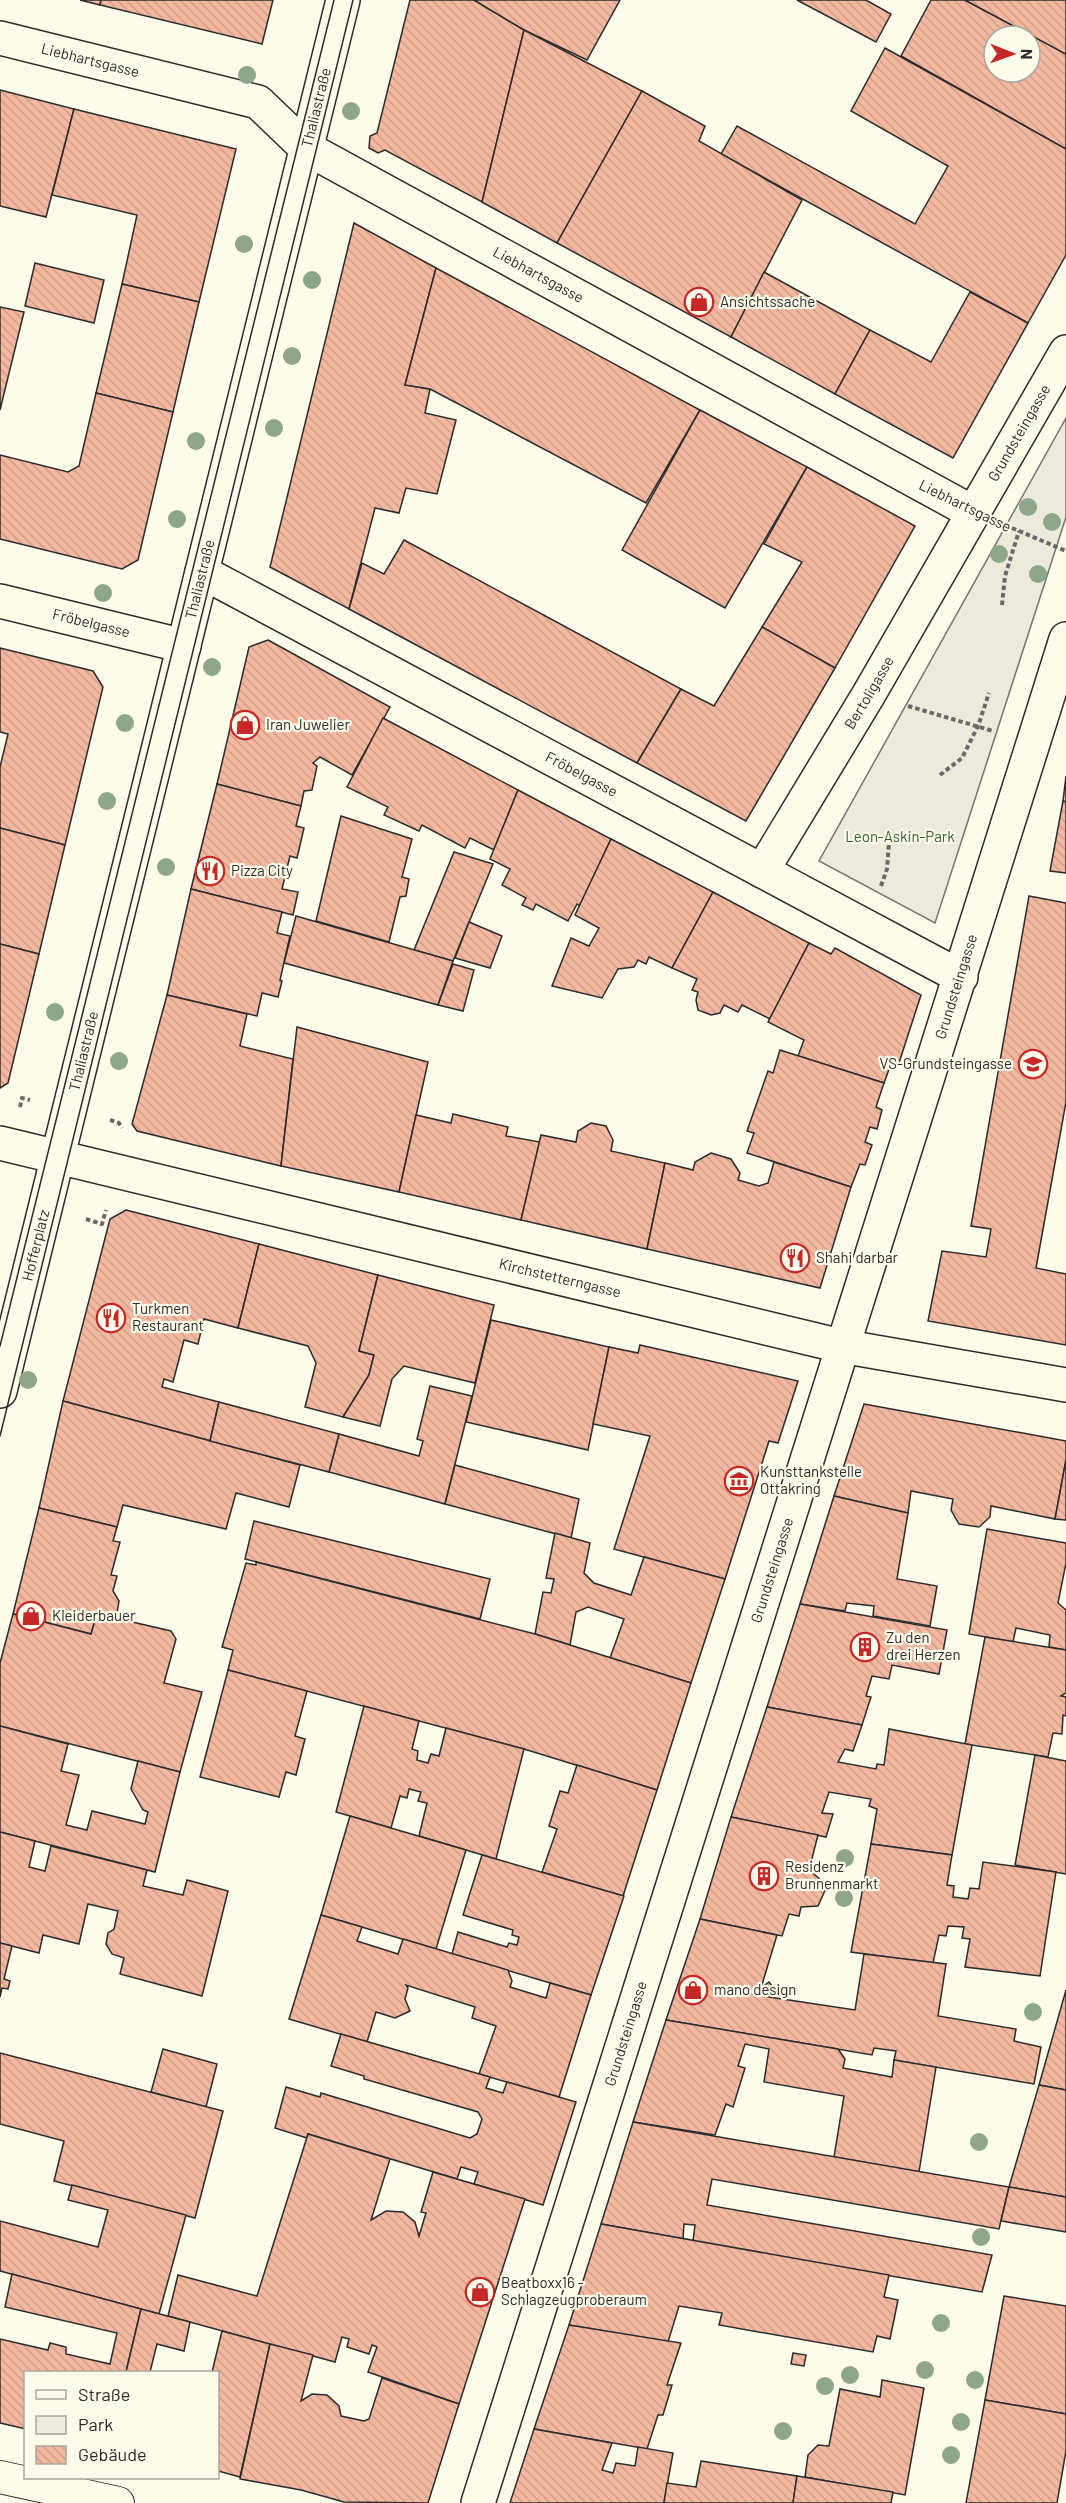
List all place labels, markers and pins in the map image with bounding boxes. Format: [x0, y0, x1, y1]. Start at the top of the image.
shop icon: Ansichtssache [683, 286, 715, 318]
place label: Ansichtssache [720, 292, 815, 310]
shop icon: Iran Juwelier [229, 709, 261, 741]
place label: Iran Juwelier [266, 715, 351, 733]
restaurant icon: Pizza City [194, 855, 226, 887]
place label: Pizza City [231, 861, 293, 879]
school or university icon: VS-Grundsteingasse [1017, 1048, 1049, 1080]
place label: VS-Grundsteingasse [880, 1054, 1012, 1072]
restaurant icon: Shahi darbar [779, 1242, 811, 1274]
place label: Shahi darbar [816, 1248, 899, 1266]
place label: Turkmen Restaurant [132, 1299, 204, 1334]
restaurant icon: Turkmen Restaurant [95, 1302, 127, 1334]
place label: Kunsttankstelle Ottakring [760, 1462, 862, 1497]
museum icon: Kunsttankstelle Ottakring [723, 1465, 755, 1497]
shop icon: Kleiderbauer [15, 1600, 47, 1632]
place label: Kleiderbauer [52, 1606, 136, 1624]
place label: Zu den drei Herzen [886, 1628, 960, 1663]
building icon: Zu den drei Herzen [849, 1631, 881, 1663]
place label: Residenz Brunnenmarkt [785, 1857, 879, 1892]
building icon: Residenz Brunnenmarkt [748, 1860, 780, 1892]
shop icon: mano design [677, 1974, 709, 2006]
place label: mano design [714, 1980, 796, 1998]
place label: Beatboxx16 - Schlagzeugproberaum [501, 2273, 647, 2308]
shop icon: Beatboxx16 - Schlagzeugproberaum [464, 2276, 496, 2308]

